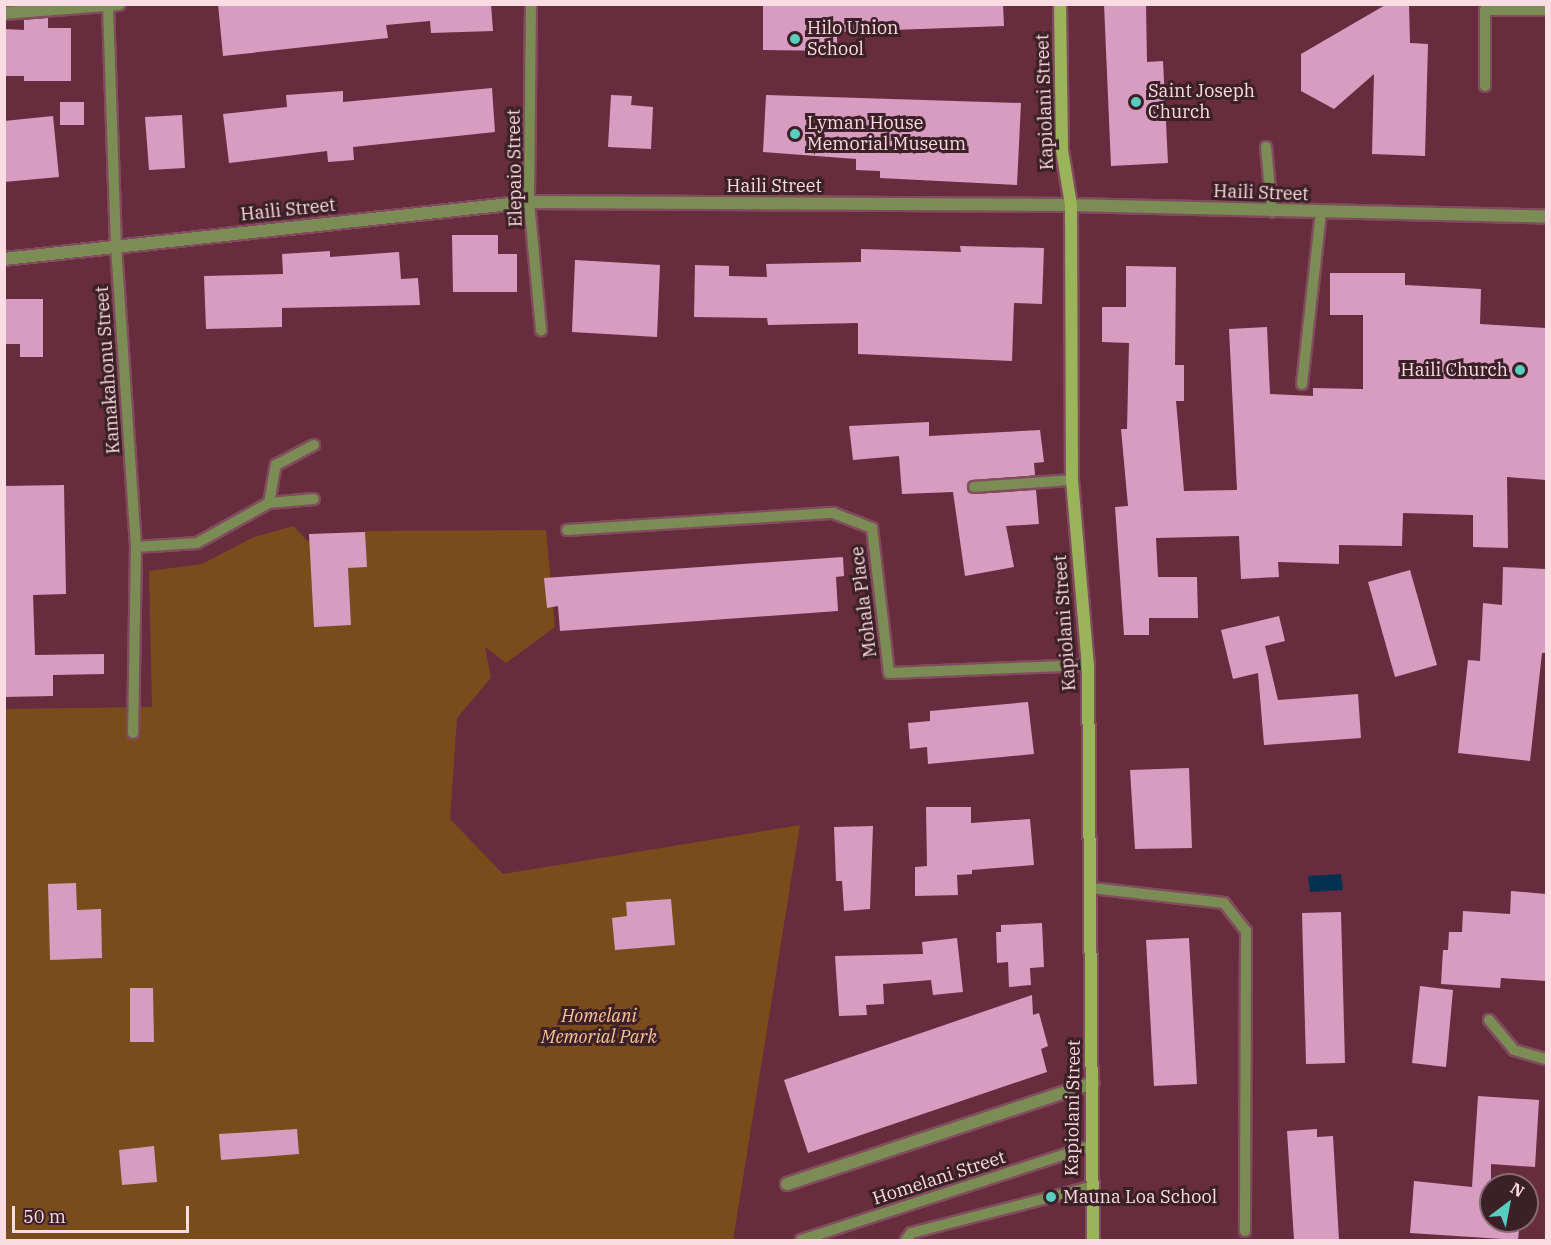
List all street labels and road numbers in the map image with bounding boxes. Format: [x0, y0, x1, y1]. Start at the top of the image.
street label: Kapiolani Street [1032, 34, 1058, 170]
street label: Elepaio Street [503, 109, 527, 227]
street label: Haili Street [726, 175, 822, 197]
street label: Haili Street [1213, 181, 1309, 205]
street label: Haili Street [239, 194, 337, 226]
street label: Kamakahonu Street [91, 285, 125, 455]
street label: Mohala Place [846, 545, 882, 659]
street label: Kapiolani Street [1049, 554, 1081, 692]
street label: Kapiolani Street [1061, 1040, 1085, 1176]
street label: Homelani Street [870, 1146, 1008, 1210]

